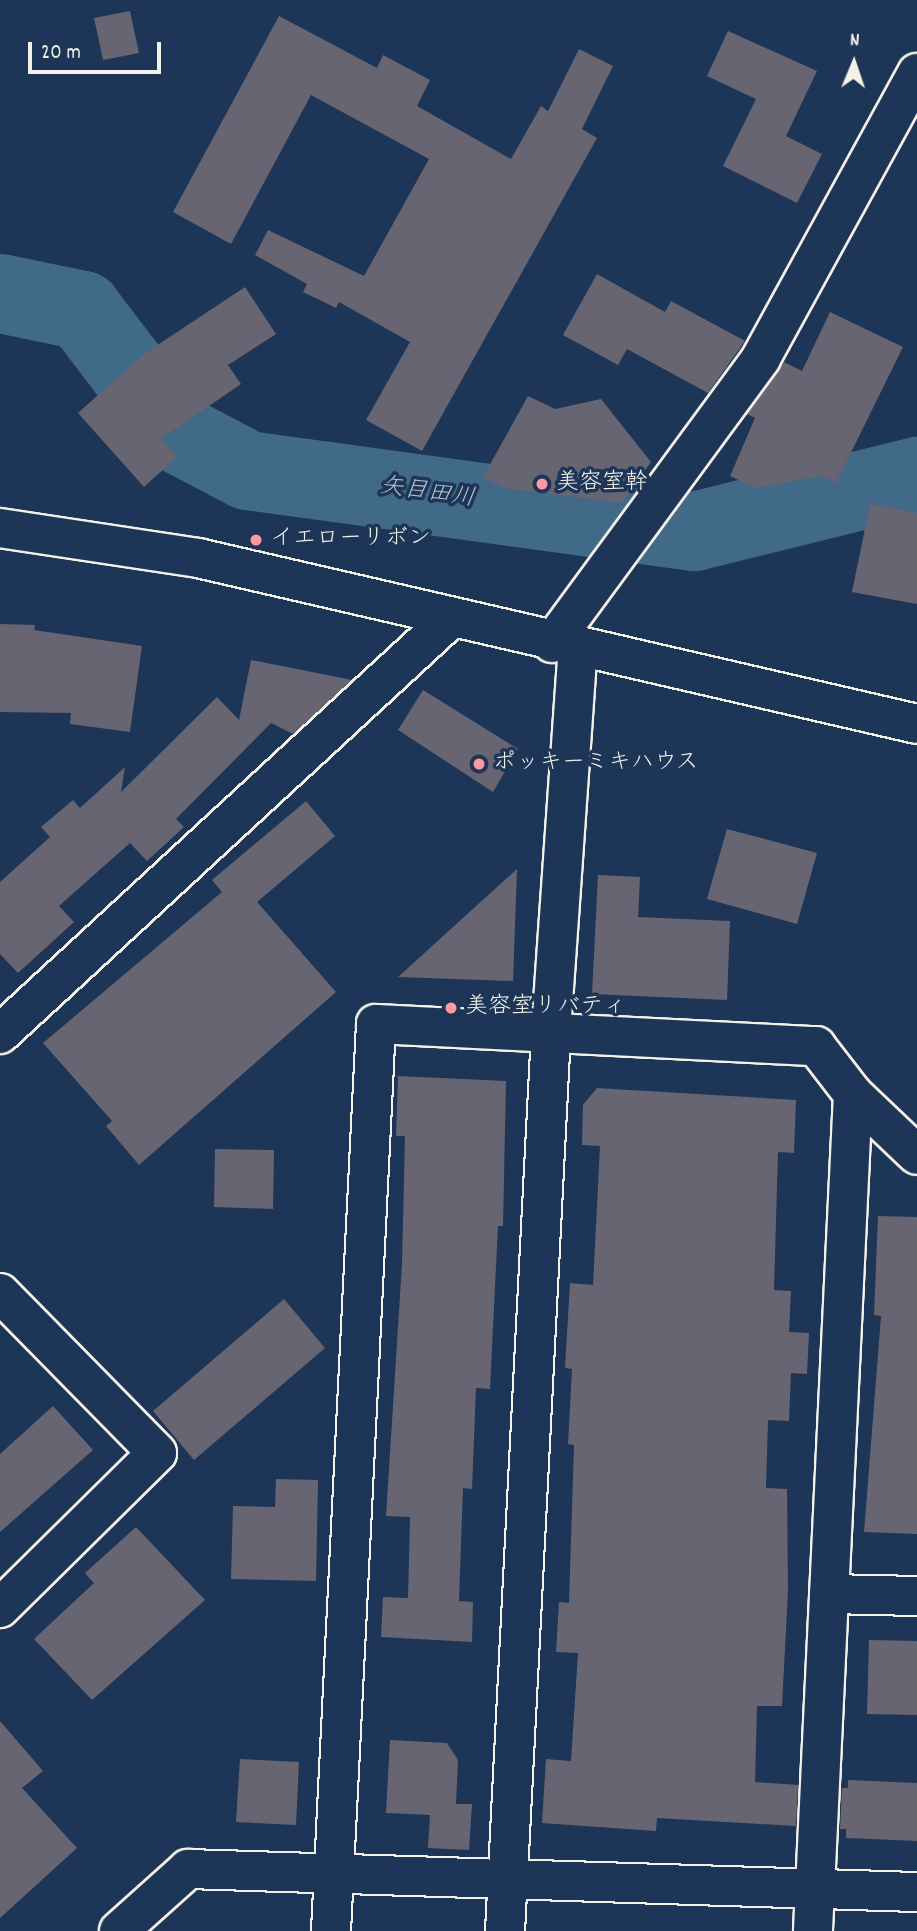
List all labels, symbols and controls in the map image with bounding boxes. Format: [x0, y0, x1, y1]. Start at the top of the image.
scale bar [32, 28, 164, 72]
north arrow [819, 28, 889, 98]
text: N [850, 28, 860, 55]
text: 20 m [41, 39, 81, 69]
place label: 美容室幹 [556, 470, 648, 498]
water label: 矢目田川 [377, 473, 477, 515]
marker: 美容室幹 [534, 476, 550, 492]
place label: イエローリボン [270, 526, 431, 554]
marker: イエローリボン [248, 532, 264, 548]
place label: ポッキーミキハウス [493, 750, 700, 778]
marker: ポッキーミキハウス [471, 756, 487, 772]
place label: 美容室リバティ [465, 994, 626, 1022]
marker: 美容室リバティ [443, 1000, 459, 1016]

